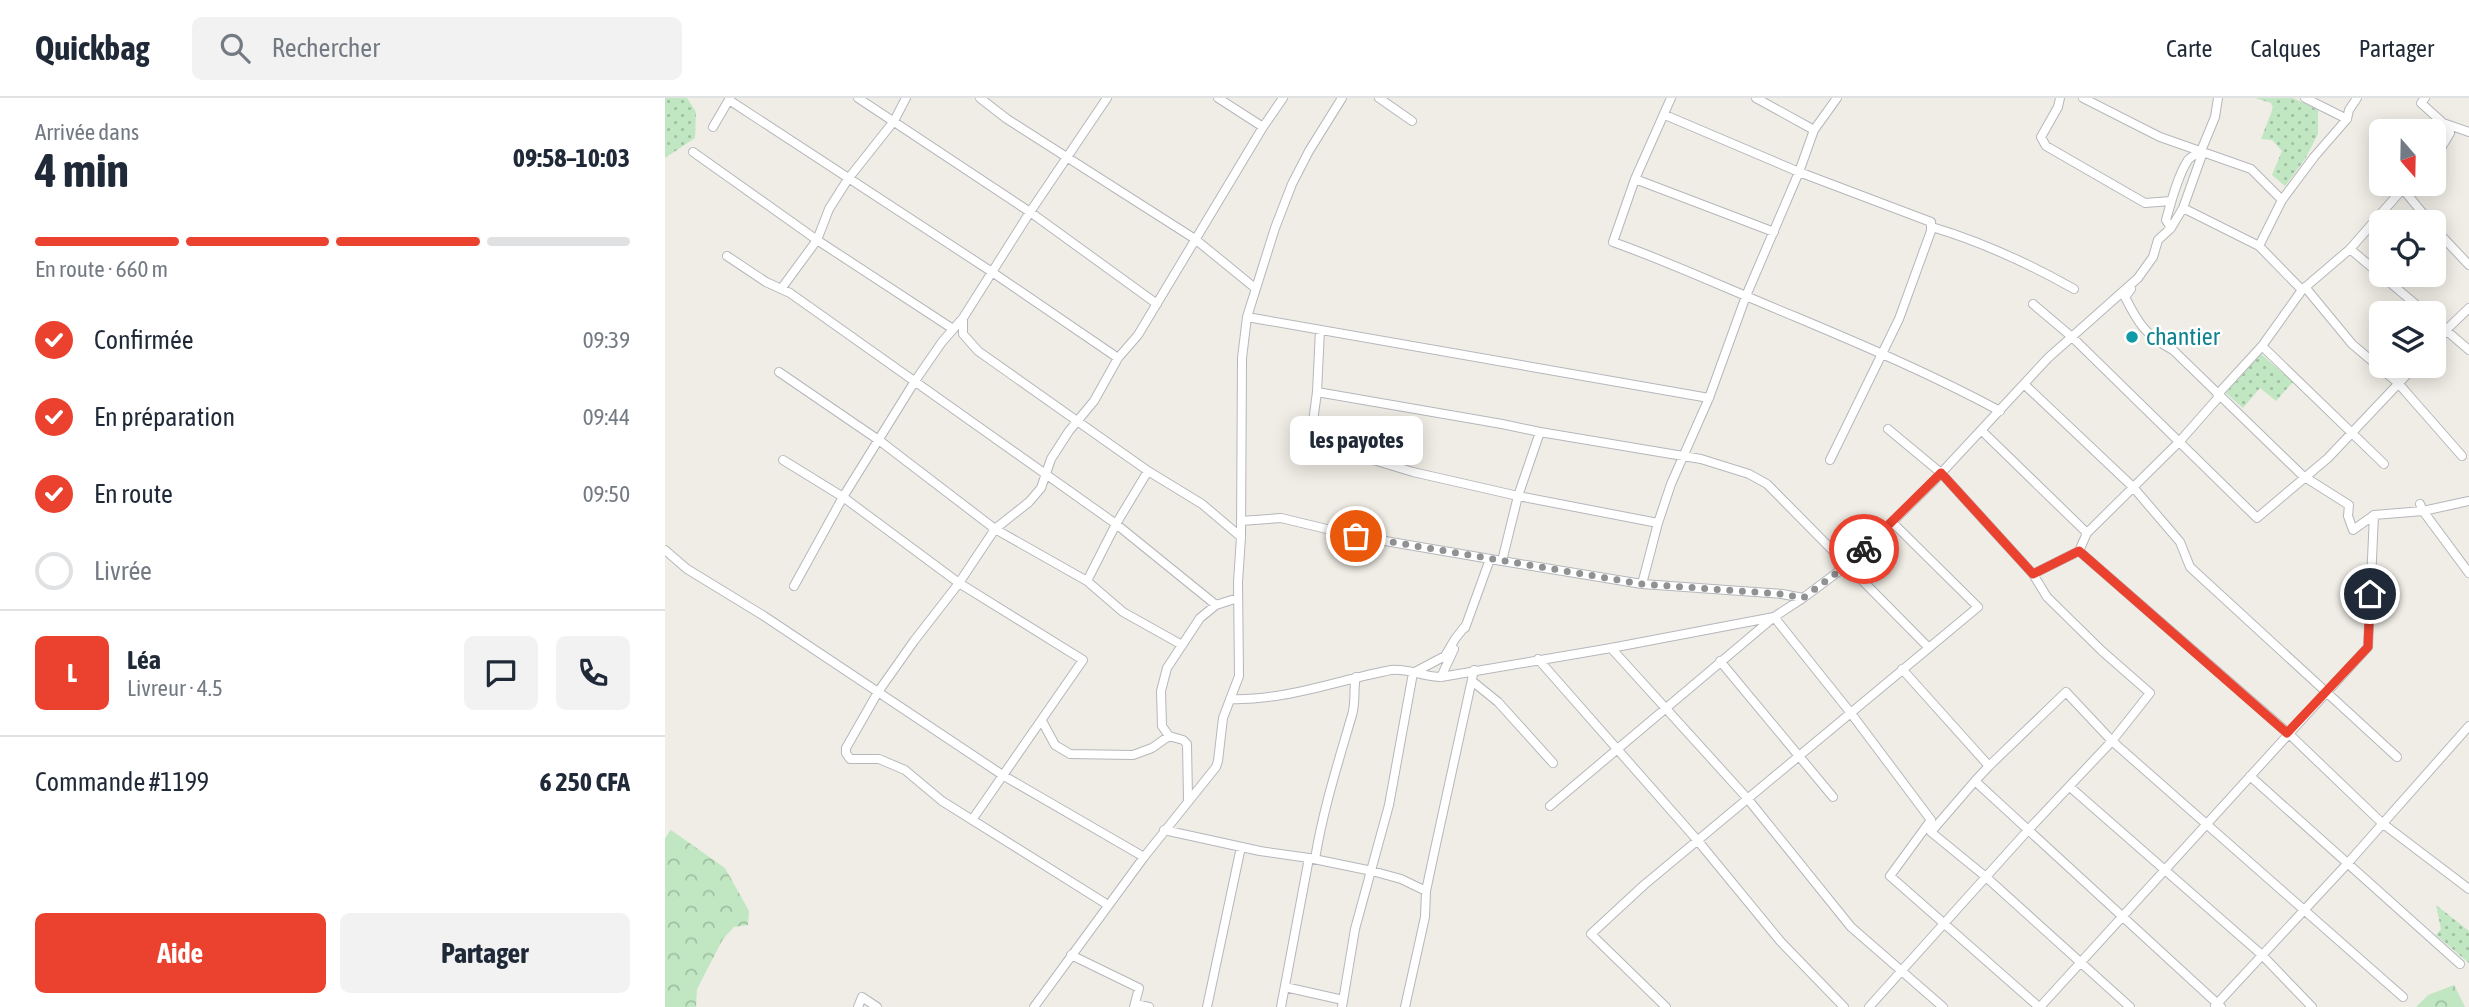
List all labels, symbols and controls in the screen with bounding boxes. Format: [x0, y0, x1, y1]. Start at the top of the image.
search box [192, 17, 682, 80]
text: Quickbag [35, 29, 150, 67]
icon: search [216, 29, 254, 67]
text: Rechercher [272, 33, 380, 63]
text: Carte [2166, 35, 2212, 62]
text: Calques [2250, 35, 2321, 62]
text: Partager [2359, 35, 2434, 62]
text: Arrivée dans [35, 119, 139, 145]
north arrow [2369, 119, 2447, 196]
map controls [2369, 119, 2446, 378]
text: 09:58–10:03 [513, 143, 630, 173]
text: 4 min [35, 144, 129, 197]
button: locate [2369, 210, 2446, 287]
text: En route · 660 m [35, 256, 168, 282]
button: layers [2369, 301, 2446, 378]
icon: check [35, 321, 73, 359]
place label: chantier [2146, 323, 2221, 350]
text: Confirmée [94, 325, 194, 355]
text: 09:39 [583, 327, 630, 353]
marker: chantier [2124, 329, 2140, 345]
icon: check [35, 398, 73, 436]
text: En préparation [94, 402, 235, 432]
text: 09:44 [583, 404, 630, 430]
callout: les payotes [1289, 417, 1423, 466]
text: les payotes [1309, 427, 1404, 453]
icon: check [35, 475, 73, 513]
text: En route [94, 479, 173, 509]
text: 09:50 [583, 481, 630, 507]
pin [1326, 506, 1386, 566]
courier [1829, 514, 1899, 584]
icon: bag [1337, 517, 1375, 555]
icon: bike [1845, 530, 1883, 568]
text: Livrée [94, 556, 152, 586]
pin [2340, 564, 2400, 624]
icon: home [2351, 575, 2389, 613]
button: chat [464, 636, 538, 710]
button: phone [556, 636, 630, 710]
text: Léa [127, 645, 161, 675]
text: L [67, 658, 77, 688]
text: Livreur · 4.5 [127, 675, 223, 701]
text: Commande #1199 [35, 767, 209, 797]
text: 6 250 CFA [540, 767, 630, 797]
button: Aide [35, 913, 326, 993]
button: Partager [340, 913, 630, 993]

